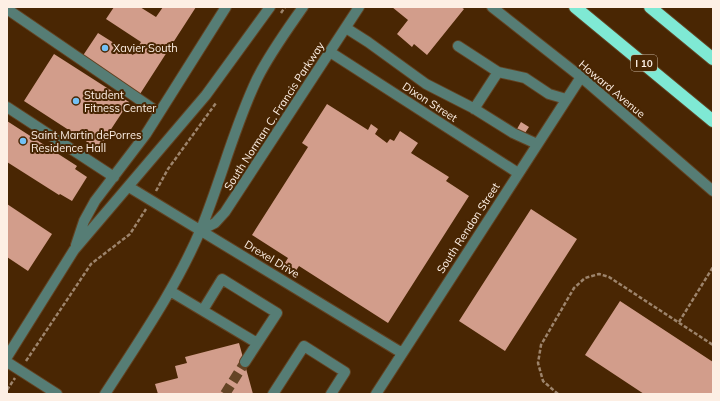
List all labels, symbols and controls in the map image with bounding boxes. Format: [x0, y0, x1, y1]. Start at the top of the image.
street label: South Norman C. Francis Parkway [221, 39, 327, 193]
place label: Xavier South [113, 41, 178, 55]
marker: Xavier South [100, 43, 110, 53]
road number: I 10 [631, 55, 657, 71]
street label: Howard Avenue [576, 57, 648, 121]
street label: Dixon Street [400, 79, 460, 125]
place label: Student Fitness Center [84, 88, 156, 115]
marker: Student Fitness Center [71, 96, 81, 106]
place label: Saint Martin dePorres Residence Hall [31, 128, 141, 155]
marker: Saint Martin dePorres Residence Hall [18, 136, 28, 146]
street label: South Rendon Street [433, 180, 503, 276]
street label: Drexel Drive [242, 237, 302, 281]

